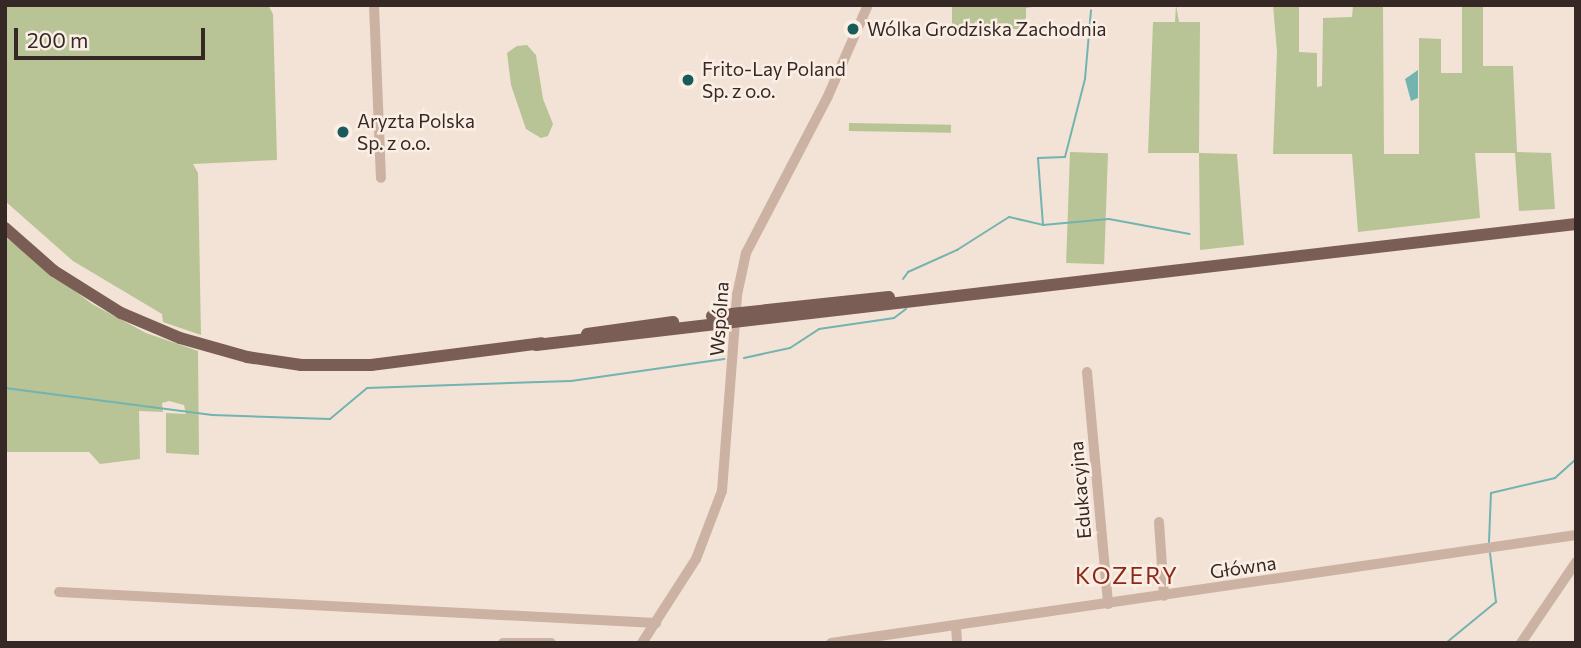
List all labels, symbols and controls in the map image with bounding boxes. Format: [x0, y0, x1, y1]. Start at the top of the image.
scale bar [18, 14, 208, 58]
place label: Wólka Grodziska Zachodnia [867, 18, 1106, 40]
marker: Wólka Grodziska Zachodnia [845, 21, 861, 37]
text: 200 m [27, 27, 88, 52]
place label: Frito-Lay Poland Sp. z o.o. [702, 58, 846, 102]
marker: Frito-Lay Poland Sp. z o.o. [680, 72, 696, 88]
place label: Aryzta Polska Sp. z o.o. [357, 110, 475, 154]
marker: Aryzta Polska Sp. z o.o. [335, 124, 351, 140]
street label: Wspólna [705, 281, 733, 357]
street label: Edukacyjna [1064, 440, 1096, 540]
street label: Główna [1208, 551, 1278, 583]
district label: KOZERY [1076, 561, 1178, 589]

